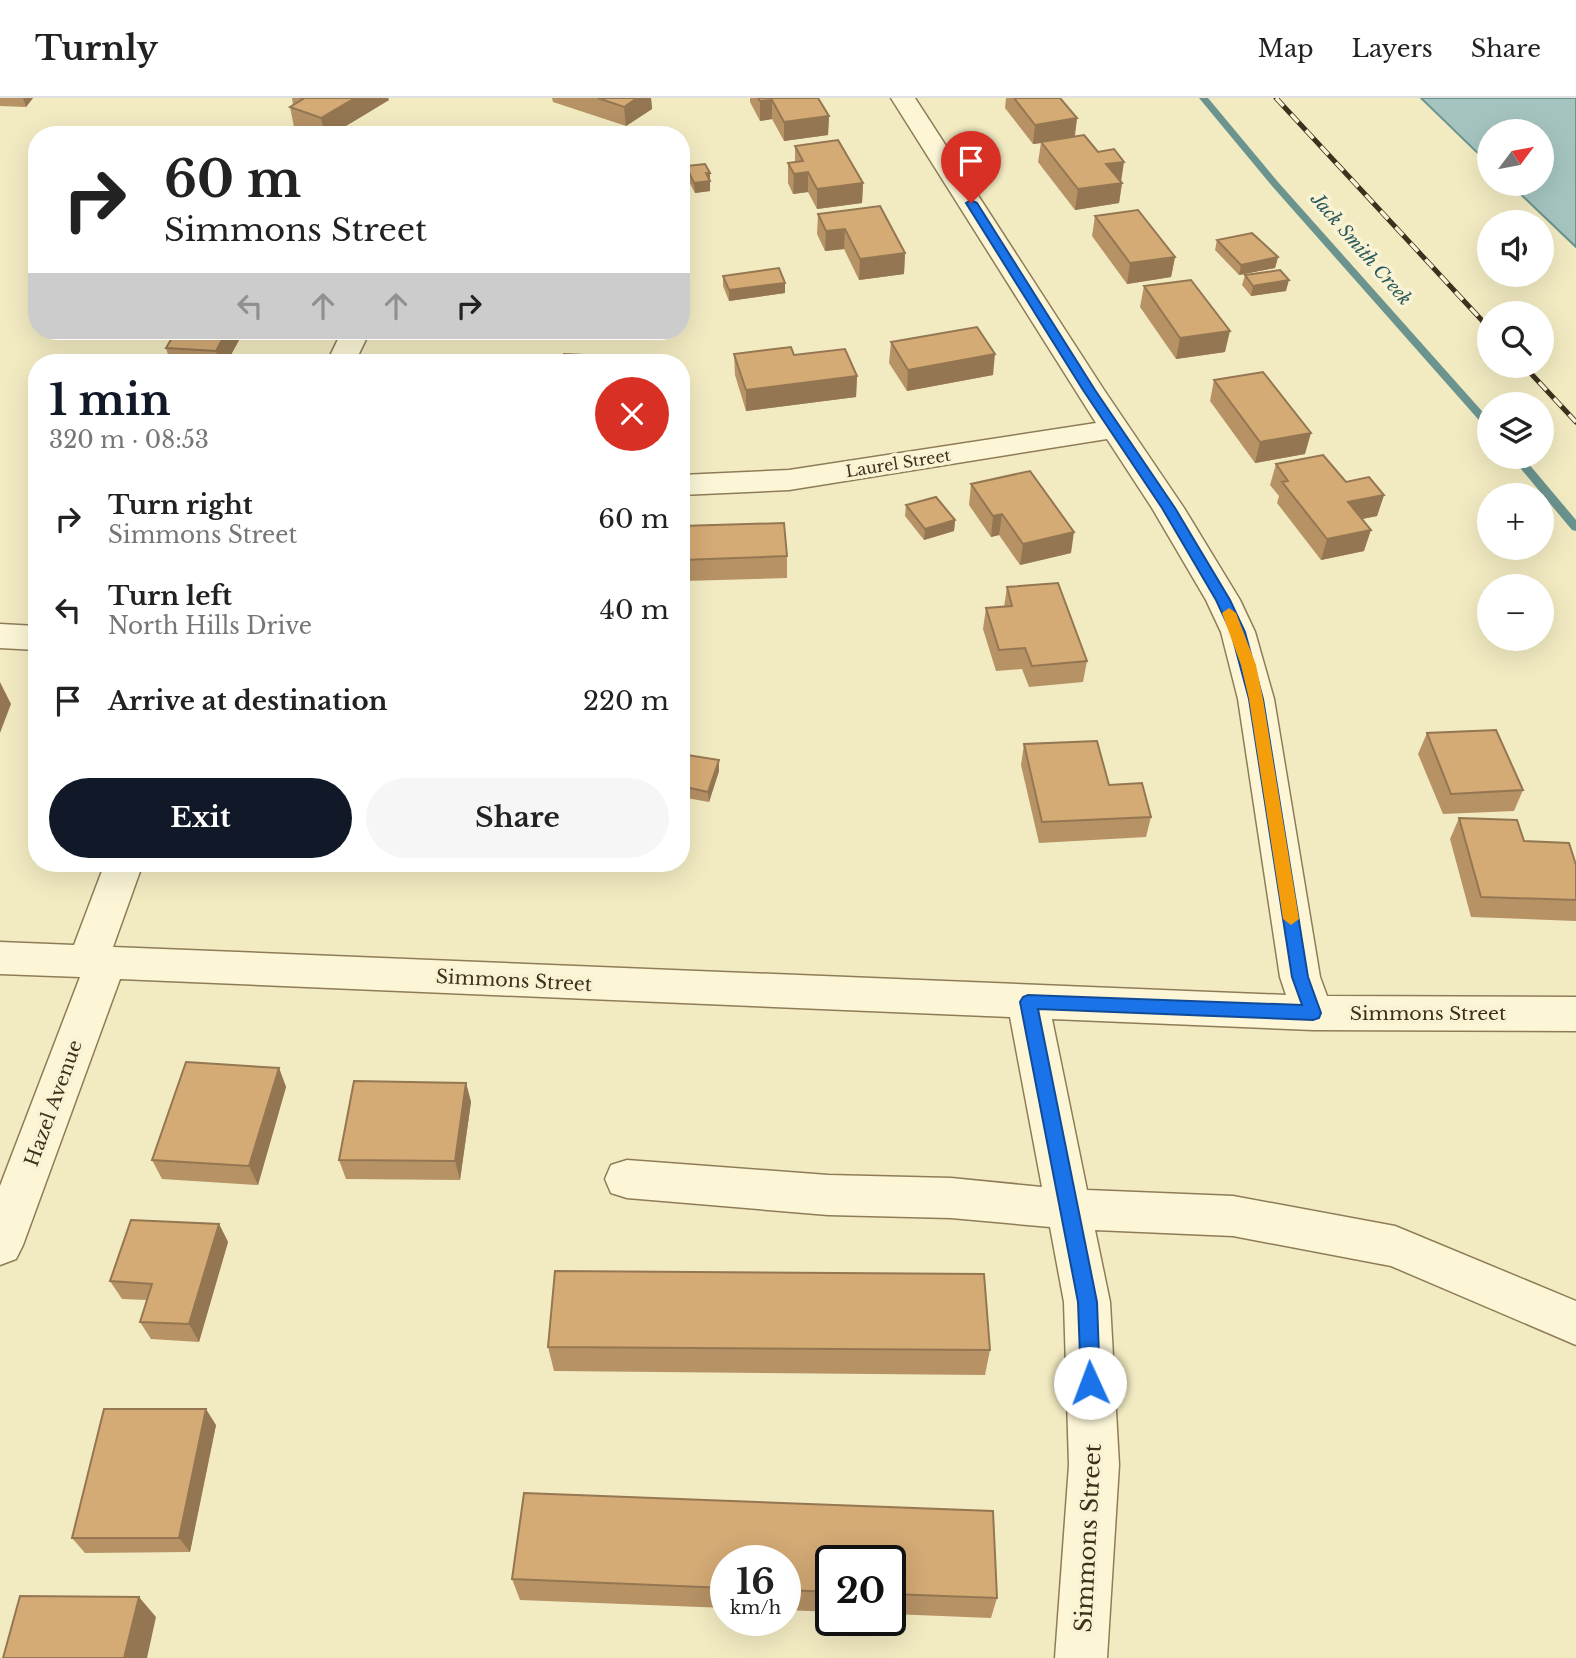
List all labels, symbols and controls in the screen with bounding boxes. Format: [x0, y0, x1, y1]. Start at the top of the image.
text: Turnly [35, 28, 158, 69]
text: Map [1258, 34, 1314, 63]
text: Layers [1352, 34, 1433, 63]
text: Share [1471, 34, 1541, 63]
north arrow [1477, 119, 1554, 196]
map controls [1477, 119, 1554, 651]
pin [941, 131, 1001, 203]
icon: arrive [952, 142, 990, 180]
text: 60 m [164, 149, 301, 210]
icon: right [49, 154, 140, 245]
water label: Jack Smith Creek [1305, 187, 1416, 310]
text: Simmons Street [164, 210, 427, 250]
button: sound [1477, 210, 1554, 287]
icon: left [231, 287, 269, 325]
icon: ahead [304, 287, 342, 325]
icon: ahead [377, 287, 415, 325]
icon: right [450, 287, 488, 325]
button: search [1477, 301, 1554, 378]
text: 1 min [49, 374, 171, 426]
button: close [595, 377, 669, 451]
button: layers [1477, 392, 1554, 469]
text: 320 m · 08:53 [49, 426, 209, 454]
street label: Laurel Street [844, 445, 952, 481]
button: + [1477, 483, 1554, 560]
text: Turn right [108, 489, 253, 521]
icon: right [49, 500, 87, 538]
text: 60 m [598, 503, 669, 535]
text: Simmons Street [108, 521, 297, 549]
button: − [1477, 574, 1554, 651]
text: Turn left [108, 580, 232, 612]
icon: left [49, 591, 87, 629]
text: 40 m [600, 594, 669, 626]
text: North Hills Drive [108, 612, 312, 640]
icon: arrive [49, 682, 87, 720]
text: Arrive at destination [108, 685, 388, 717]
text: 220 m [583, 685, 669, 717]
button: Exit [49, 778, 352, 858]
button: Share [366, 778, 669, 858]
street label: Simmons Street [435, 965, 593, 996]
street label: Simmons Street [1350, 1002, 1507, 1025]
street label: Hazel Avenue [20, 1037, 87, 1169]
position arrow [1053, 1346, 1127, 1420]
street label: Simmons Street [1069, 1443, 1107, 1633]
speed limit sign: 20 [815, 1545, 906, 1636]
text: 16 [736, 1560, 775, 1603]
text: km/h [730, 1597, 781, 1619]

